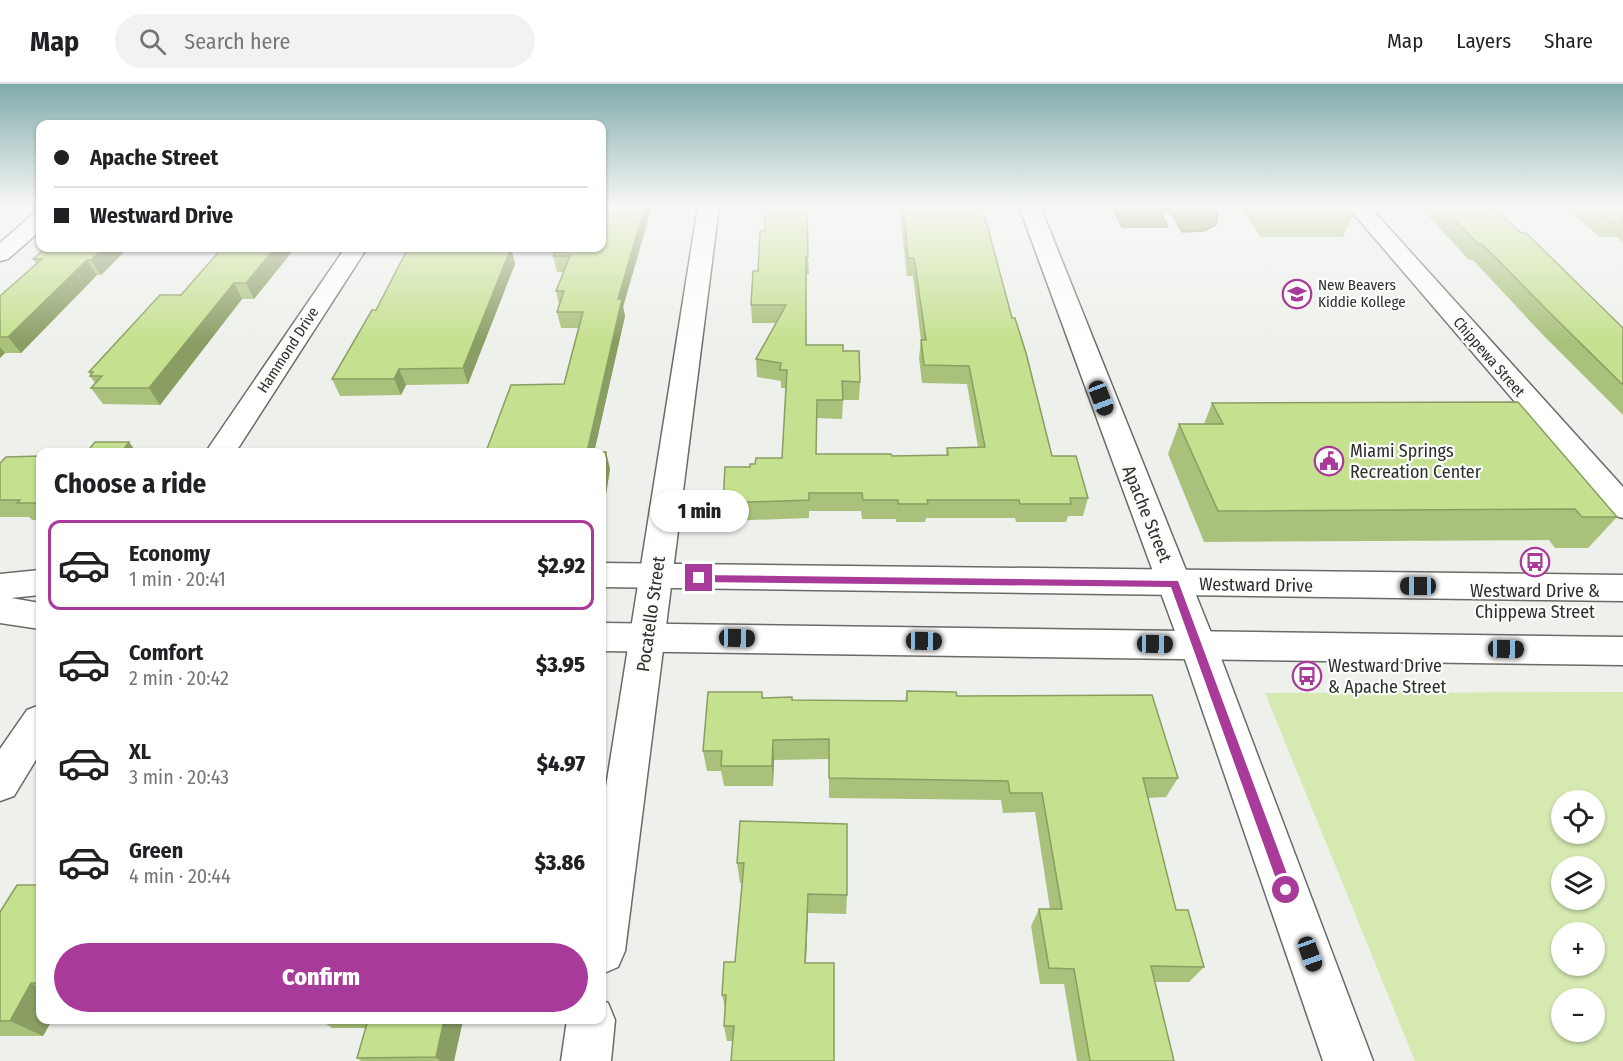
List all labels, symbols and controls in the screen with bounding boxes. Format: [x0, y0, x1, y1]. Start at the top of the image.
search box [115, 14, 535, 68]
text: Map [30, 25, 79, 58]
icon: search [136, 25, 169, 58]
text: Search here [184, 28, 290, 55]
text: Map [1387, 28, 1423, 54]
text: Layers [1456, 28, 1511, 54]
text: Share [1544, 28, 1593, 54]
text: Apache Street [90, 144, 218, 171]
text: Westward Drive [90, 202, 233, 229]
place label: New Beavers Kiddie Kollege [1318, 276, 1406, 311]
school or university icon: New Beavers Kiddie Kollege [1281, 278, 1313, 310]
street label: Hammond Drive [254, 304, 322, 396]
street label: Chippewa Street [1449, 313, 1529, 401]
car [1086, 378, 1116, 418]
place label: Miami Springs Recreation Center [1350, 440, 1482, 483]
public building icon: Miami Springs Recreation Center [1313, 445, 1345, 477]
street label: Apache Street [1118, 462, 1176, 566]
text: Choose a ride [54, 468, 206, 500]
callout: 1 min [650, 491, 748, 533]
text: 1 min [678, 499, 721, 523]
icon: car [57, 538, 111, 592]
text: Economy [129, 540, 210, 567]
bus stop icon: Westward Drive & Chippewa Street [1519, 546, 1551, 578]
text: $2.92 [538, 552, 585, 579]
street label: Pocatello Street [632, 555, 670, 673]
route end [685, 564, 712, 591]
text: 1 min · 20:41 [129, 567, 226, 591]
street label: Westward Drive [1199, 573, 1313, 597]
car [1400, 577, 1436, 595]
place label: Westward Drive & Chippewa Street [1470, 580, 1600, 623]
car [719, 629, 755, 647]
car [906, 632, 942, 650]
car [1137, 635, 1173, 653]
icon: car [57, 637, 111, 691]
text: Comfort [129, 639, 203, 666]
car [1488, 640, 1524, 658]
text: $3.95 [536, 651, 585, 678]
place label: Westward Drive & Apache Street [1328, 655, 1447, 698]
bus stop icon: Westward Drive & Apache Street [1291, 660, 1323, 692]
text: 2 min · 20:42 [129, 666, 229, 690]
icon: car [57, 736, 111, 790]
text: XL [129, 738, 151, 765]
text: $4.97 [537, 750, 585, 777]
text: 3 min · 20:43 [129, 765, 229, 789]
map controls [1551, 790, 1605, 1042]
button: locate [1551, 790, 1605, 844]
icon: car [57, 835, 111, 889]
text: Green [129, 837, 183, 864]
text: $3.86 [535, 849, 585, 876]
button: layers [1551, 856, 1605, 910]
text: 4 min · 20:44 [129, 864, 231, 888]
route start [1272, 876, 1299, 903]
button: + [1551, 922, 1605, 976]
car [1295, 934, 1325, 974]
button: Confirm [54, 943, 588, 1012]
button: − [1551, 988, 1605, 1042]

